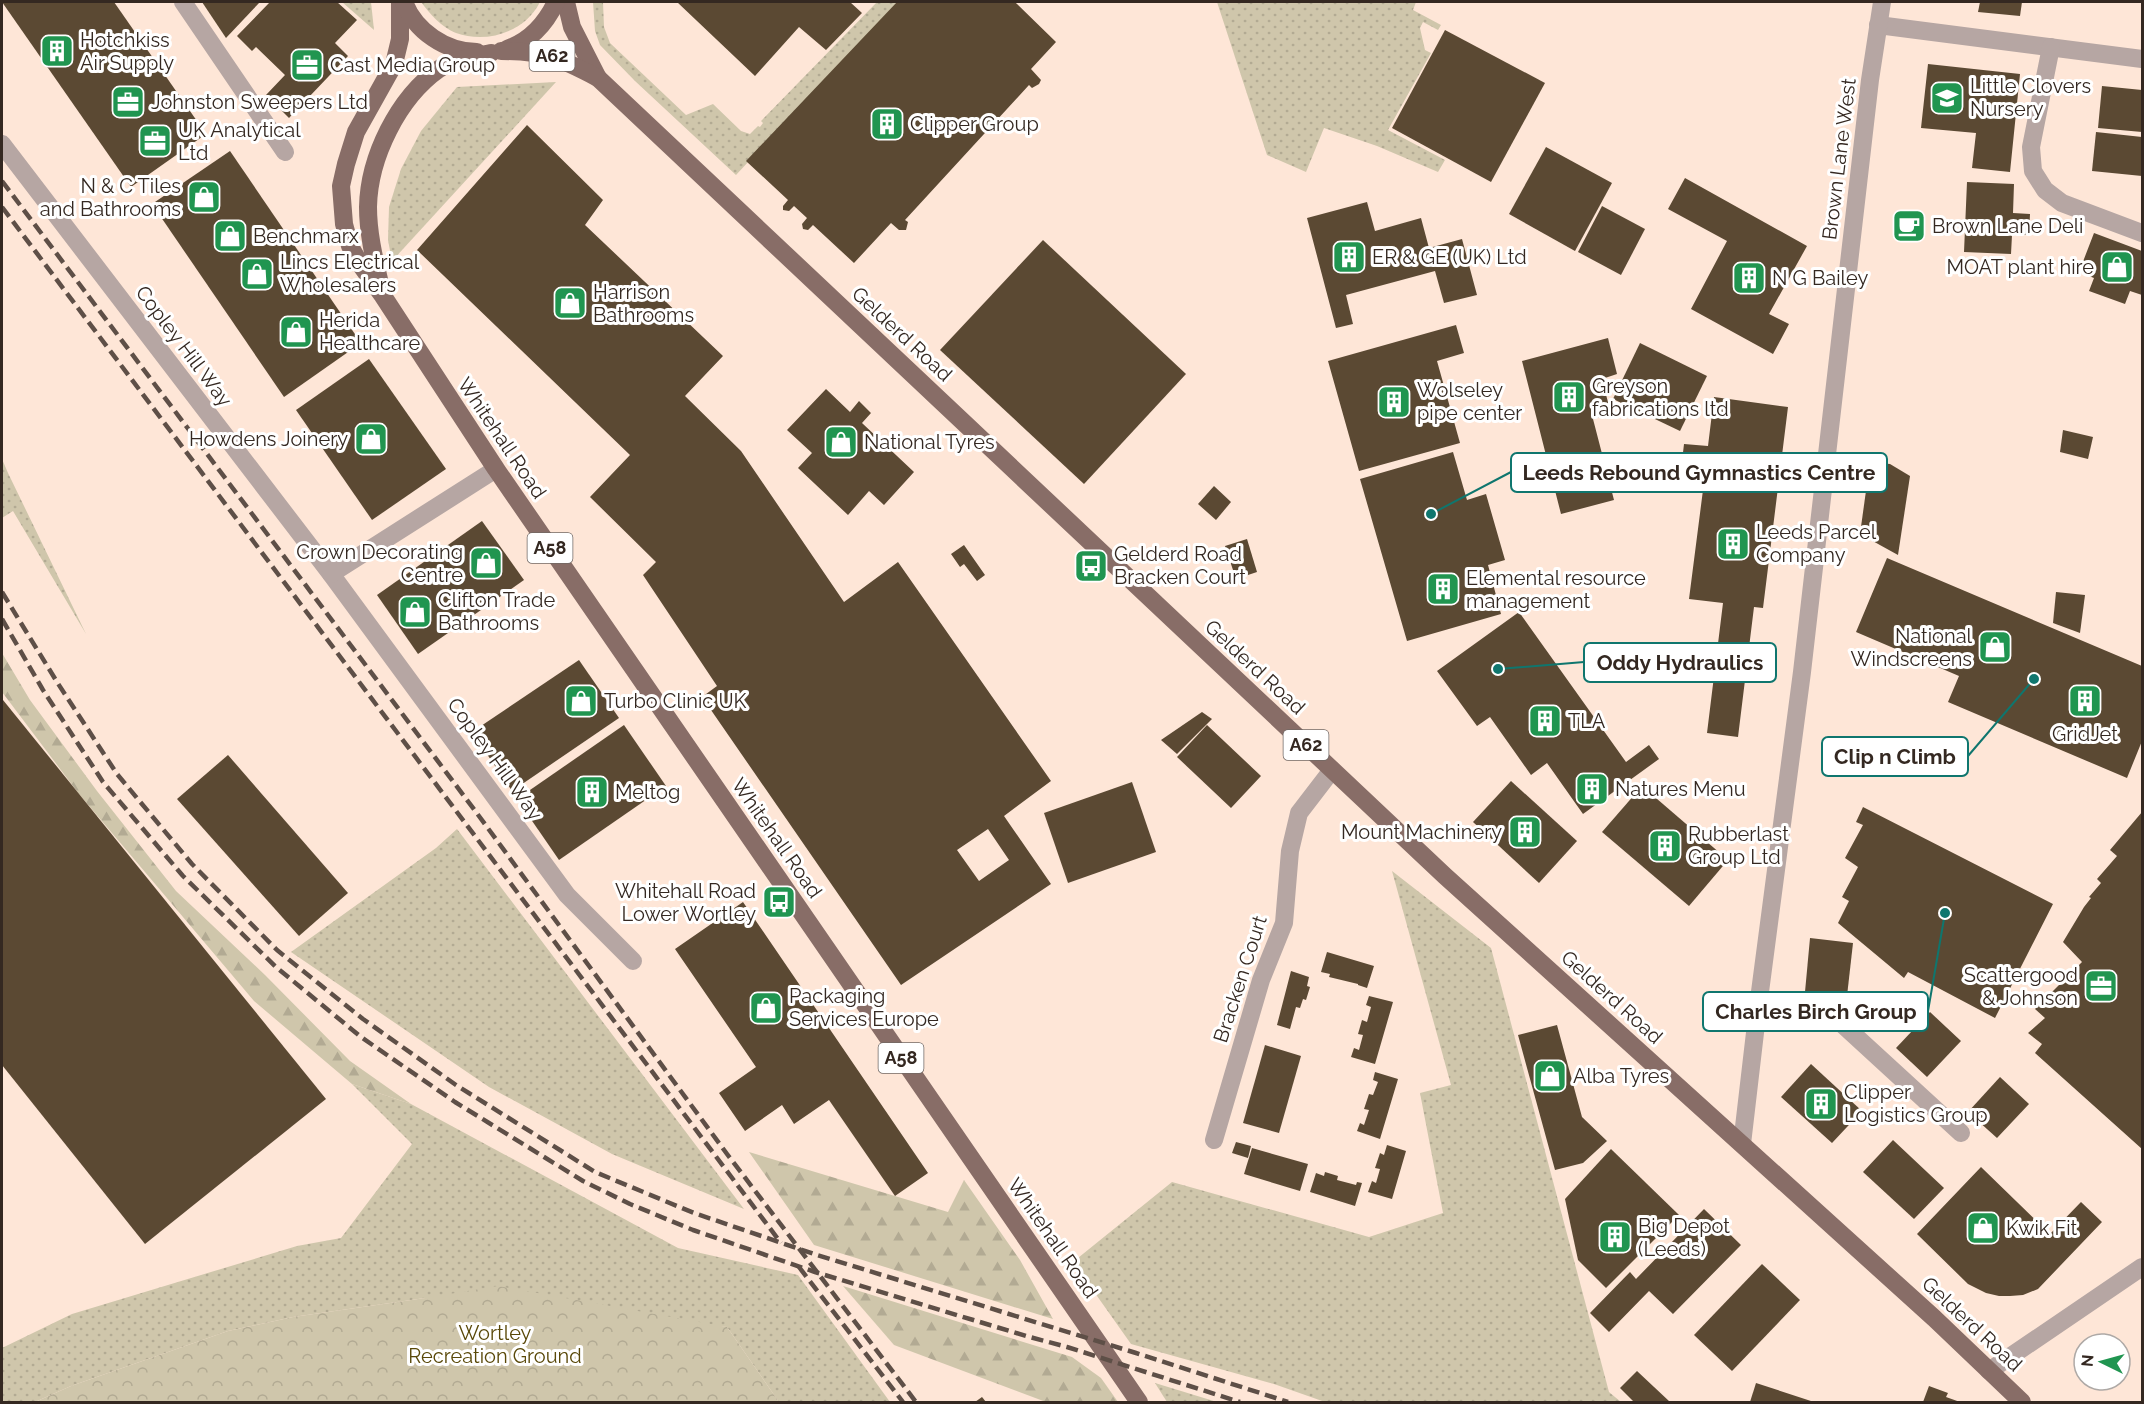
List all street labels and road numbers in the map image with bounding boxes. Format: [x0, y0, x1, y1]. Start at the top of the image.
road number: A62 [530, 41, 574, 71]
street label: Brown Lane West [1817, 77, 1861, 241]
street label: Copley Hill Way [131, 281, 237, 411]
street label: Gelderd Road [847, 282, 957, 386]
street label: Whitehall Road [453, 373, 551, 503]
road number: A58 [528, 533, 572, 563]
street label: Gelderd Road [1200, 615, 1310, 719]
street label: Copley Hill Way [443, 693, 548, 825]
road number: A62 [1284, 730, 1328, 760]
street label: Whitehall Road [727, 773, 827, 903]
street label: Bracken Court [1208, 912, 1272, 1045]
street label: Gelderd Road [1556, 945, 1668, 1049]
road number: A58 [878, 1043, 924, 1073]
street label: Whitehall Road [1003, 1173, 1103, 1303]
street label: Gelderd Road [1917, 1272, 2027, 1376]

